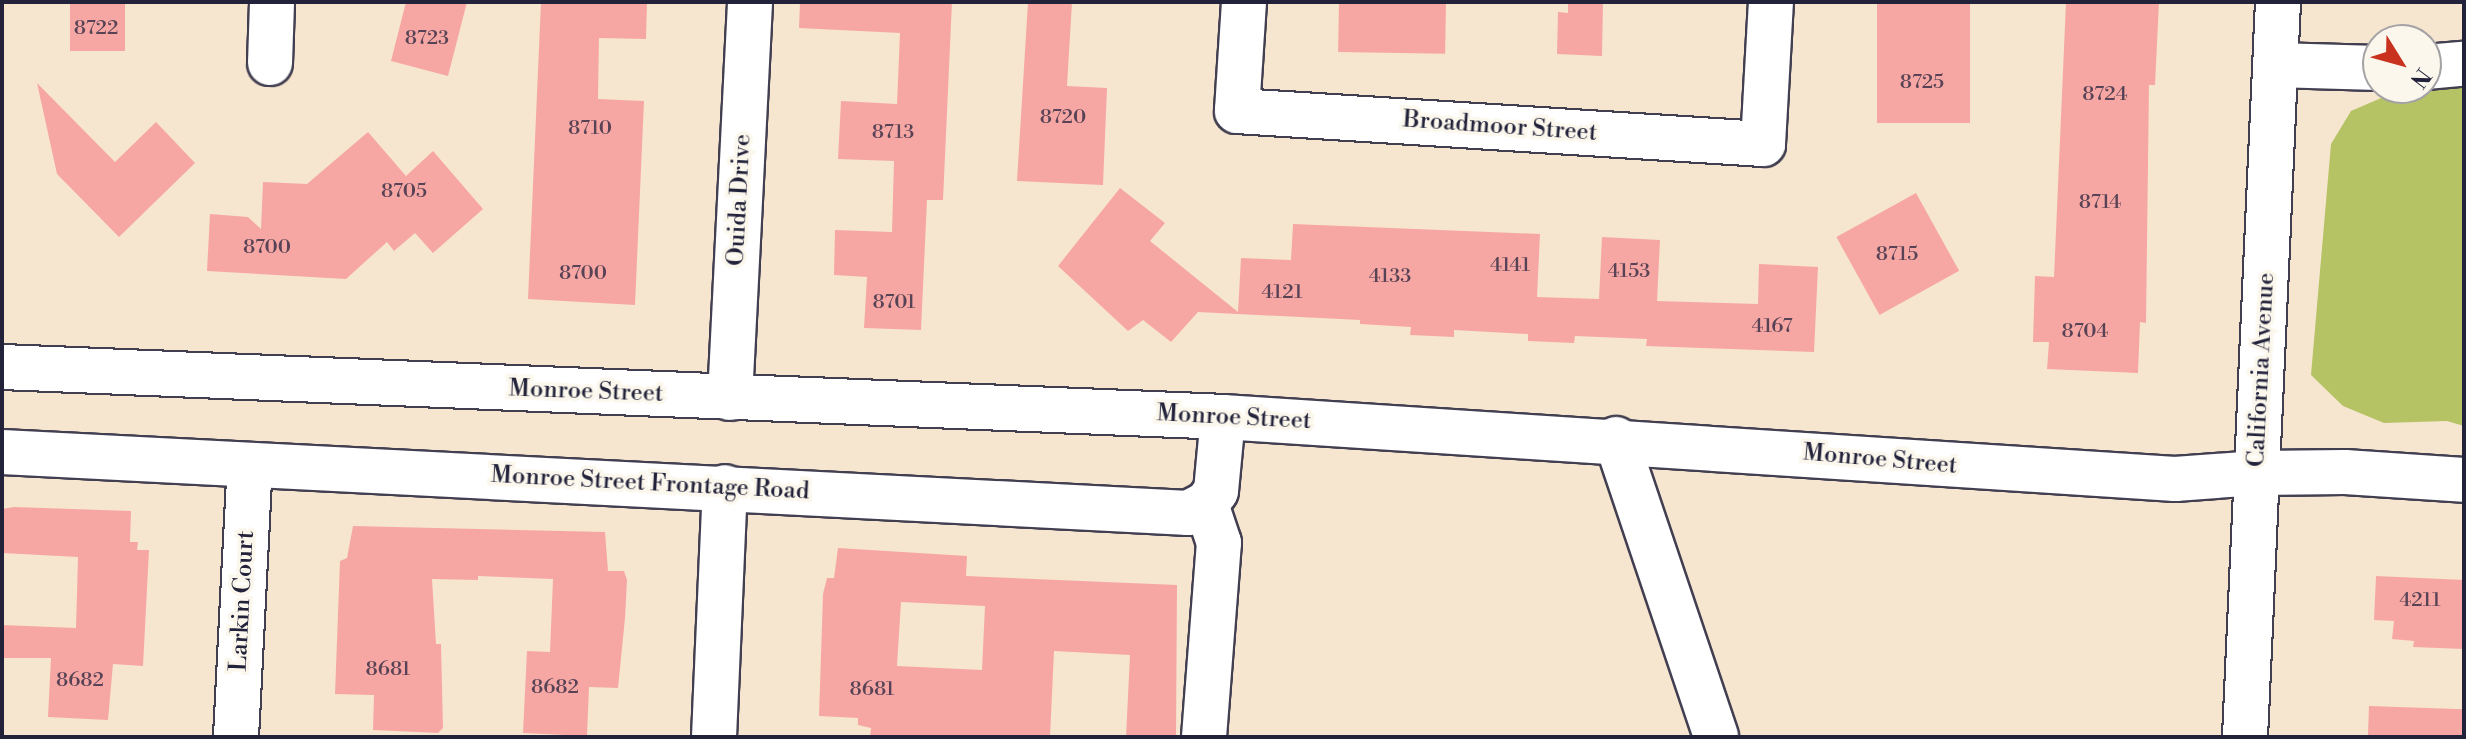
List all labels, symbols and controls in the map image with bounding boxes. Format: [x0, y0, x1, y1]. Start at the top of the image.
house number: 8722 [74, 16, 118, 40]
north arrow [2362, 24, 2442, 104]
house number: 8723 [405, 26, 449, 50]
text: N [2404, 62, 2436, 93]
house number: 8725 [1900, 70, 1944, 94]
house number: 8724 [2082, 82, 2128, 106]
house number: 8720 [1040, 105, 1086, 129]
street label: Broadmoor Street [1402, 106, 1598, 148]
house number: 8710 [568, 116, 612, 140]
house number: 8713 [872, 120, 914, 144]
street label: Ouida Drive [722, 133, 758, 267]
house number: 8705 [381, 179, 427, 203]
house number: 8714 [2079, 190, 2121, 214]
house number: 8700 [243, 235, 291, 259]
house number: 8715 [1876, 242, 1918, 266]
house number: 4141 [1490, 253, 1530, 277]
house number: 4153 [1608, 259, 1650, 283]
house number: 8700 [559, 261, 607, 285]
house number: 4133 [1369, 264, 1411, 288]
street label: California Avenue [2243, 272, 2281, 468]
house number: 4121 [1261, 280, 1303, 304]
house number: 8701 [873, 290, 915, 314]
house number: 4167 [1752, 314, 1792, 338]
house number: 8704 [2062, 319, 2108, 343]
street label: Monroe Street [508, 375, 664, 409]
street label: Monroe Street [1156, 400, 1312, 436]
street label: Monroe Street [1802, 439, 1958, 481]
street label: Monroe Street Frontage Road [490, 461, 810, 507]
street label: Larkin Court [225, 530, 261, 672]
house number: 4211 [2399, 588, 2441, 612]
house number: 8681 [366, 657, 410, 681]
house number: 8682 [56, 668, 104, 692]
house number: 8682 [531, 675, 579, 699]
house number: 8681 [850, 677, 894, 701]

